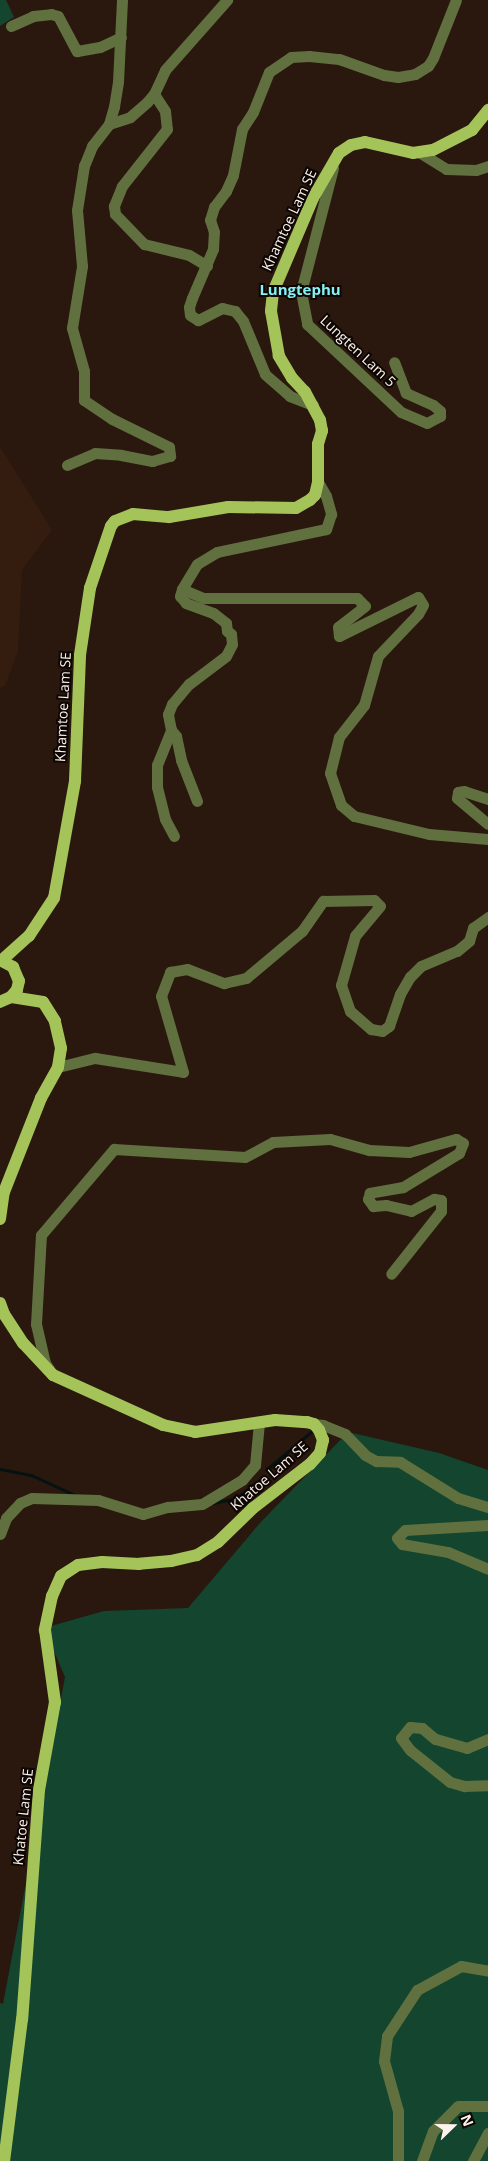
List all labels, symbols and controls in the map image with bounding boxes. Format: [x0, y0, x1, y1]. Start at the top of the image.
street label: Khamtoe Lam SE [258, 167, 320, 273]
district label: Lungtephu [259, 281, 341, 299]
street label: Lungten Lam 5 [317, 312, 399, 390]
street label: Khamtoe Lam SE [52, 652, 74, 762]
street label: Khatoe Lam SE [227, 1438, 311, 1514]
street label: Khatoe Lam SE [10, 1768, 36, 1866]
north arrow [428, 2101, 478, 2151]
text: N [456, 2111, 478, 2129]

